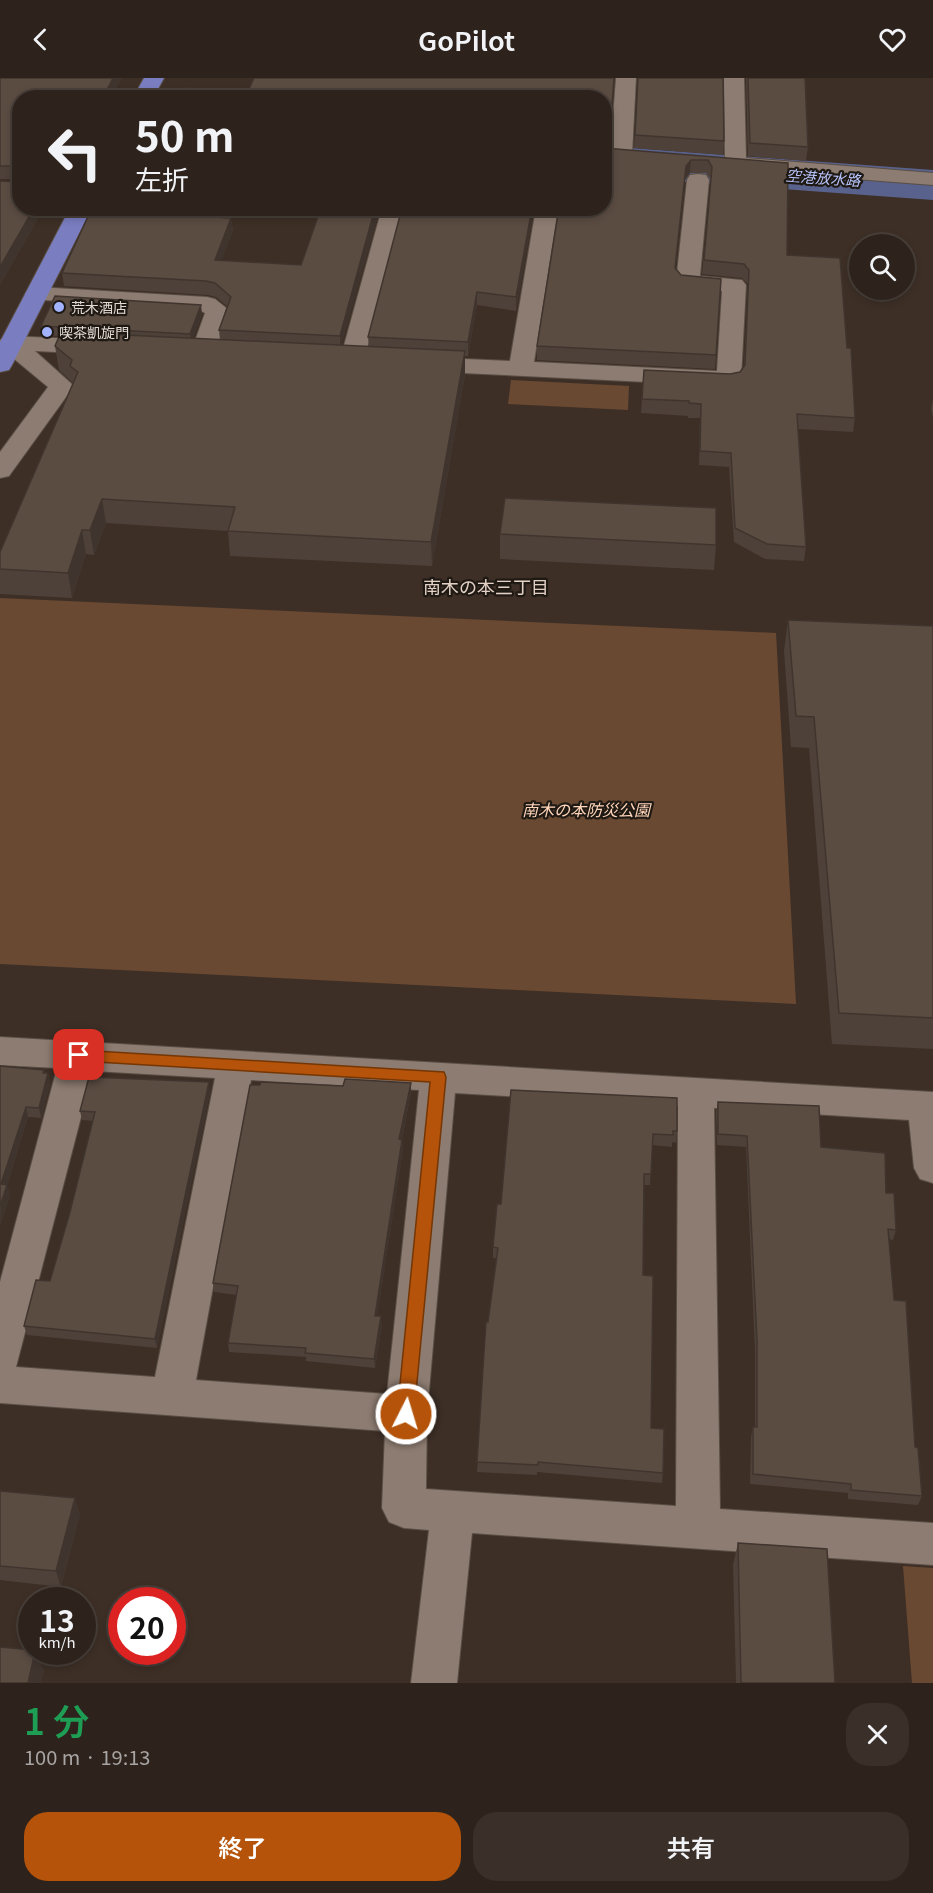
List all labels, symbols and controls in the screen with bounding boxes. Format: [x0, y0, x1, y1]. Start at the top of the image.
text: GoPilot [418, 20, 515, 59]
icon: back [24, 23, 57, 56]
icon: heart [876, 23, 909, 56]
text: 50 m [135, 103, 235, 164]
icon: left [36, 114, 114, 192]
text: 左折 [135, 159, 189, 198]
water label: 空港放水路 [785, 164, 863, 190]
map controls [849, 234, 915, 300]
button: search [849, 234, 915, 300]
place label: 荒木酒店 [71, 297, 127, 317]
marker: 荒木酒店 [52, 300, 66, 314]
place label: 喫茶凱旋門 [59, 322, 129, 342]
marker: 喫茶凱旋門 [40, 325, 54, 339]
district label: 南木の本三丁目 [423, 573, 549, 599]
park label: 南木の本防災公園 [522, 797, 652, 821]
pin [53, 1029, 104, 1080]
icon: arrive [62, 1038, 95, 1071]
position arrow [374, 1382, 438, 1446]
speed limit sign: 20 [108, 1587, 186, 1665]
text: 13 [39, 1597, 75, 1641]
text: km/h [38, 1631, 76, 1652]
text: 1 分 [24, 1693, 89, 1745]
button: close [846, 1703, 909, 1766]
text: 100 m · 19:13 [24, 1742, 150, 1771]
button: 終了 [24, 1812, 461, 1881]
button: 共有 [473, 1812, 909, 1881]

